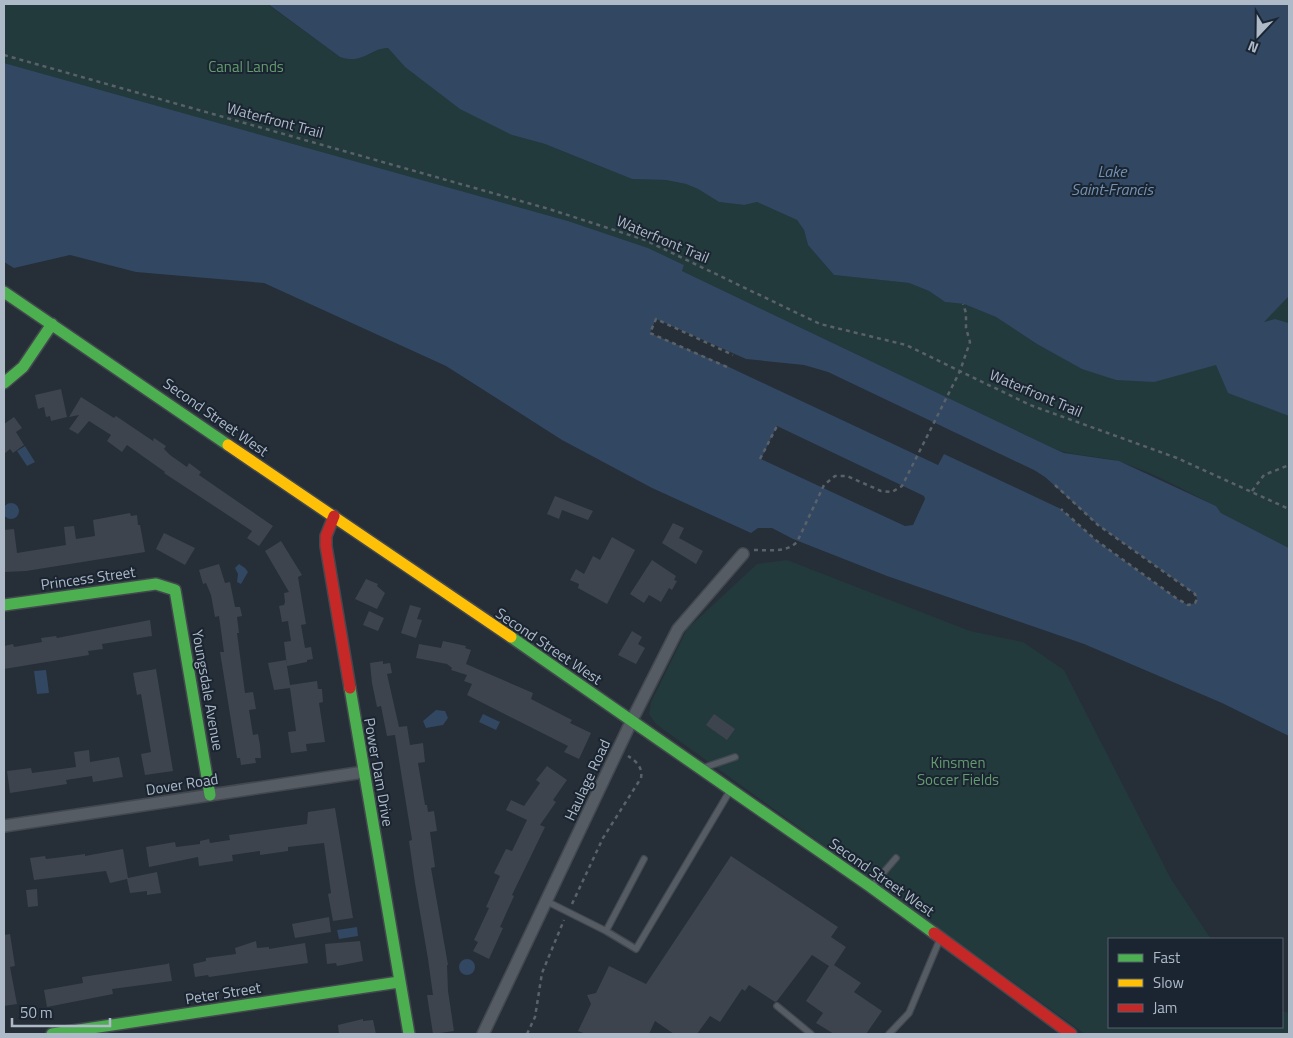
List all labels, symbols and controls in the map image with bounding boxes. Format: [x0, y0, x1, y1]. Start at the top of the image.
north arrow [1233, 10, 1283, 60]
text: N [1245, 36, 1261, 59]
park label: Canal Lands [208, 55, 284, 78]
street label: Waterfront Trail [224, 96, 326, 144]
water label: Lake Saint-Francis [1071, 159, 1154, 201]
street label: Waterfront Trail [613, 209, 713, 269]
street label: Waterfront Trail [986, 363, 1086, 423]
street label: Second Street West [159, 372, 274, 462]
street label: Princess Street [39, 560, 138, 596]
street label: Second Street West [491, 602, 607, 691]
street label: Youngsdale Avenue [186, 628, 230, 752]
street label: Power Dam Drive [358, 716, 400, 828]
street label: Haulage Road [558, 735, 616, 825]
park label: Kinsmen Soccer Fields [917, 751, 999, 791]
street label: Dover Road [144, 767, 220, 801]
street label: Second Street West [825, 832, 940, 922]
legend [1108, 938, 1283, 1028]
text: Fast [1153, 946, 1181, 969]
text: Slow [1153, 971, 1184, 994]
street label: Peter Street [183, 976, 263, 1010]
scale bar [12, 996, 110, 1028]
text: Jam [1153, 996, 1177, 1019]
text: 50 m [20, 1001, 53, 1024]

